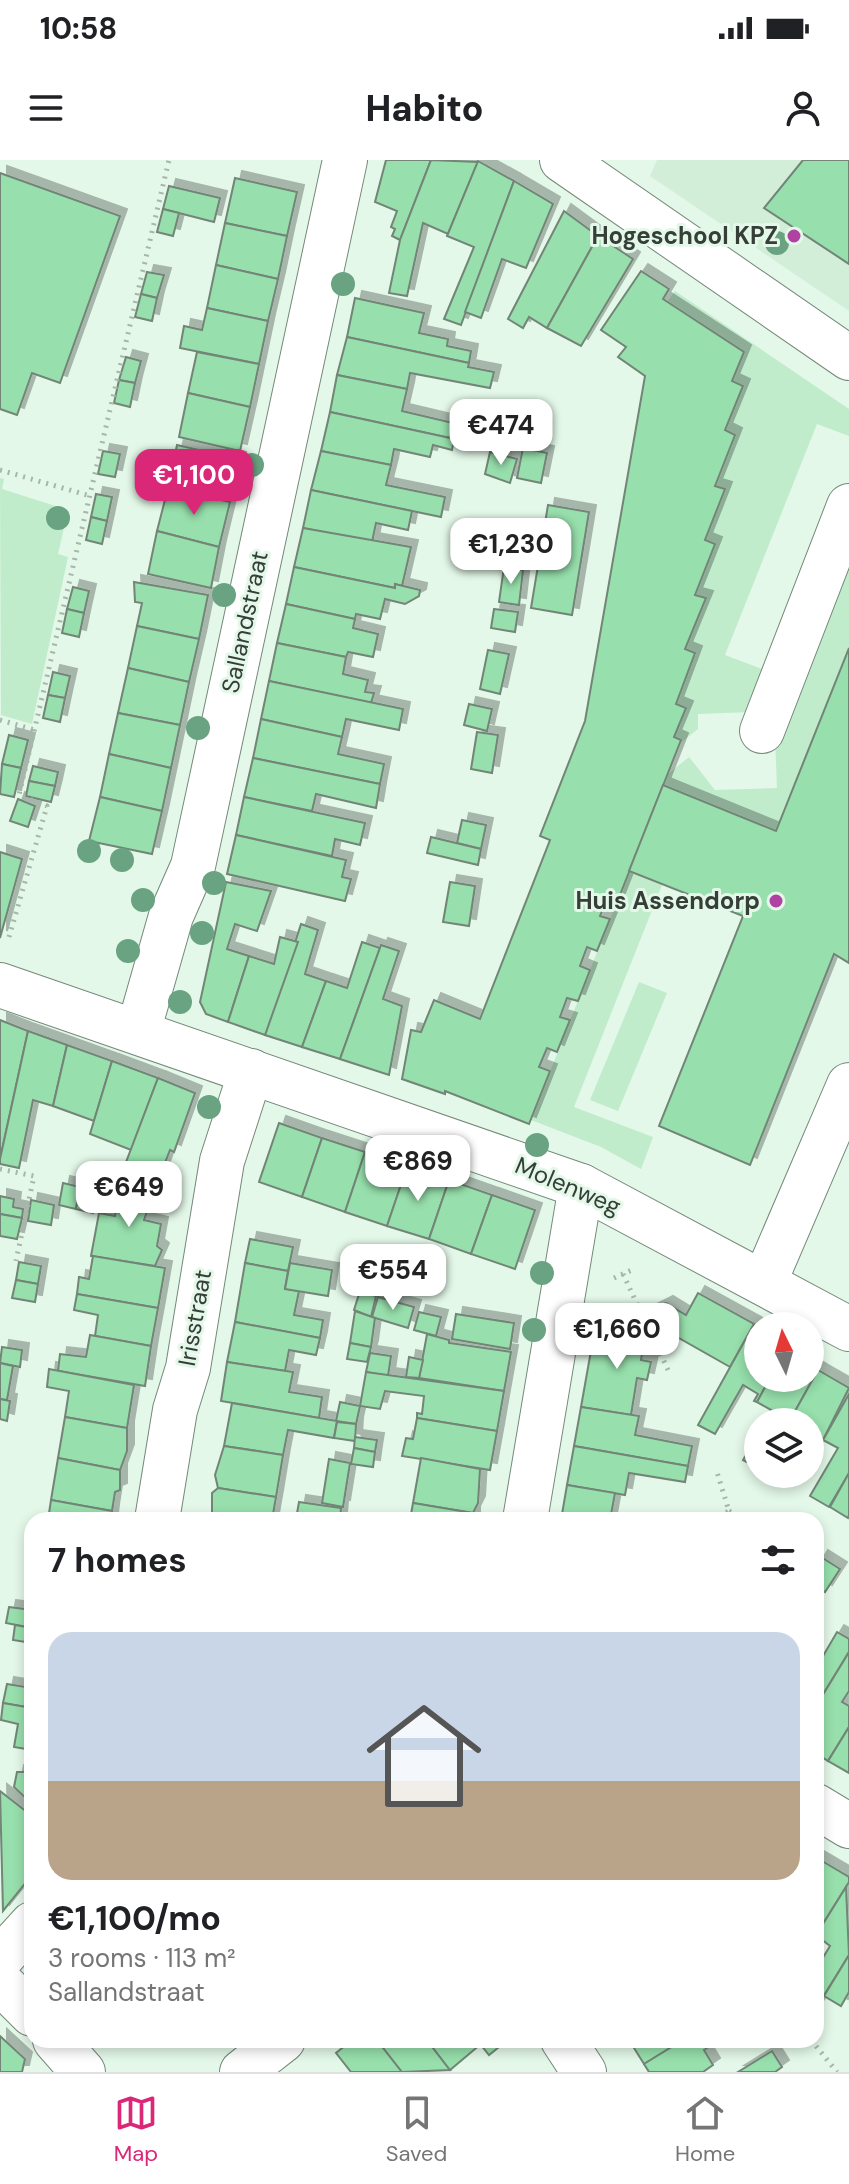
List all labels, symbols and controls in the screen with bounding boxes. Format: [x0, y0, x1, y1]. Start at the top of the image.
text: 10:58 [40, 9, 117, 48]
text: Habito [365, 85, 484, 132]
icon: menu [24, 86, 68, 130]
icon: person [781, 86, 825, 130]
place label: Hogeschool KPZ [591, 220, 778, 251]
marker: Hogeschool KPZ [785, 227, 803, 245]
pin: €474 [454, 399, 548, 467]
text: €474 [468, 408, 534, 442]
pin: €1,100 [129, 449, 259, 517]
text: €1,100 [153, 458, 235, 492]
pin: €1,230 [446, 518, 576, 586]
text: €1,230 [468, 527, 554, 561]
street label: Sallandstraat [214, 548, 275, 696]
place label: Huis Assendorp [575, 885, 760, 916]
marker: Huis Assendorp [767, 892, 785, 910]
pin: €869 [371, 1135, 465, 1203]
text: €869 [383, 1144, 453, 1178]
street label: Molenweg [511, 1149, 626, 1222]
pin: €649 [82, 1161, 176, 1229]
text: €649 [94, 1170, 164, 1204]
pin: €554 [346, 1244, 440, 1312]
text: €554 [358, 1253, 428, 1287]
street label: Irisstraat [171, 1267, 218, 1369]
pin: €1,660 [552, 1303, 682, 1371]
text: €1,660 [573, 1312, 661, 1346]
north arrow [744, 1312, 824, 1392]
map controls [744, 1312, 824, 1488]
button: layers [744, 1408, 824, 1488]
text: 7 homes [48, 1538, 187, 1583]
icon: filters [756, 1538, 800, 1582]
icon: home [352, 1684, 496, 1828]
text: €1,100/mo [48, 1896, 221, 1941]
text: 3 rooms · 113 m² [48, 1941, 236, 1975]
text: Sallandstraat [48, 1975, 205, 2009]
tab: Map [114, 2091, 158, 2168]
tab: Saved [386, 2091, 447, 2168]
tab: Home [675, 2091, 735, 2168]

